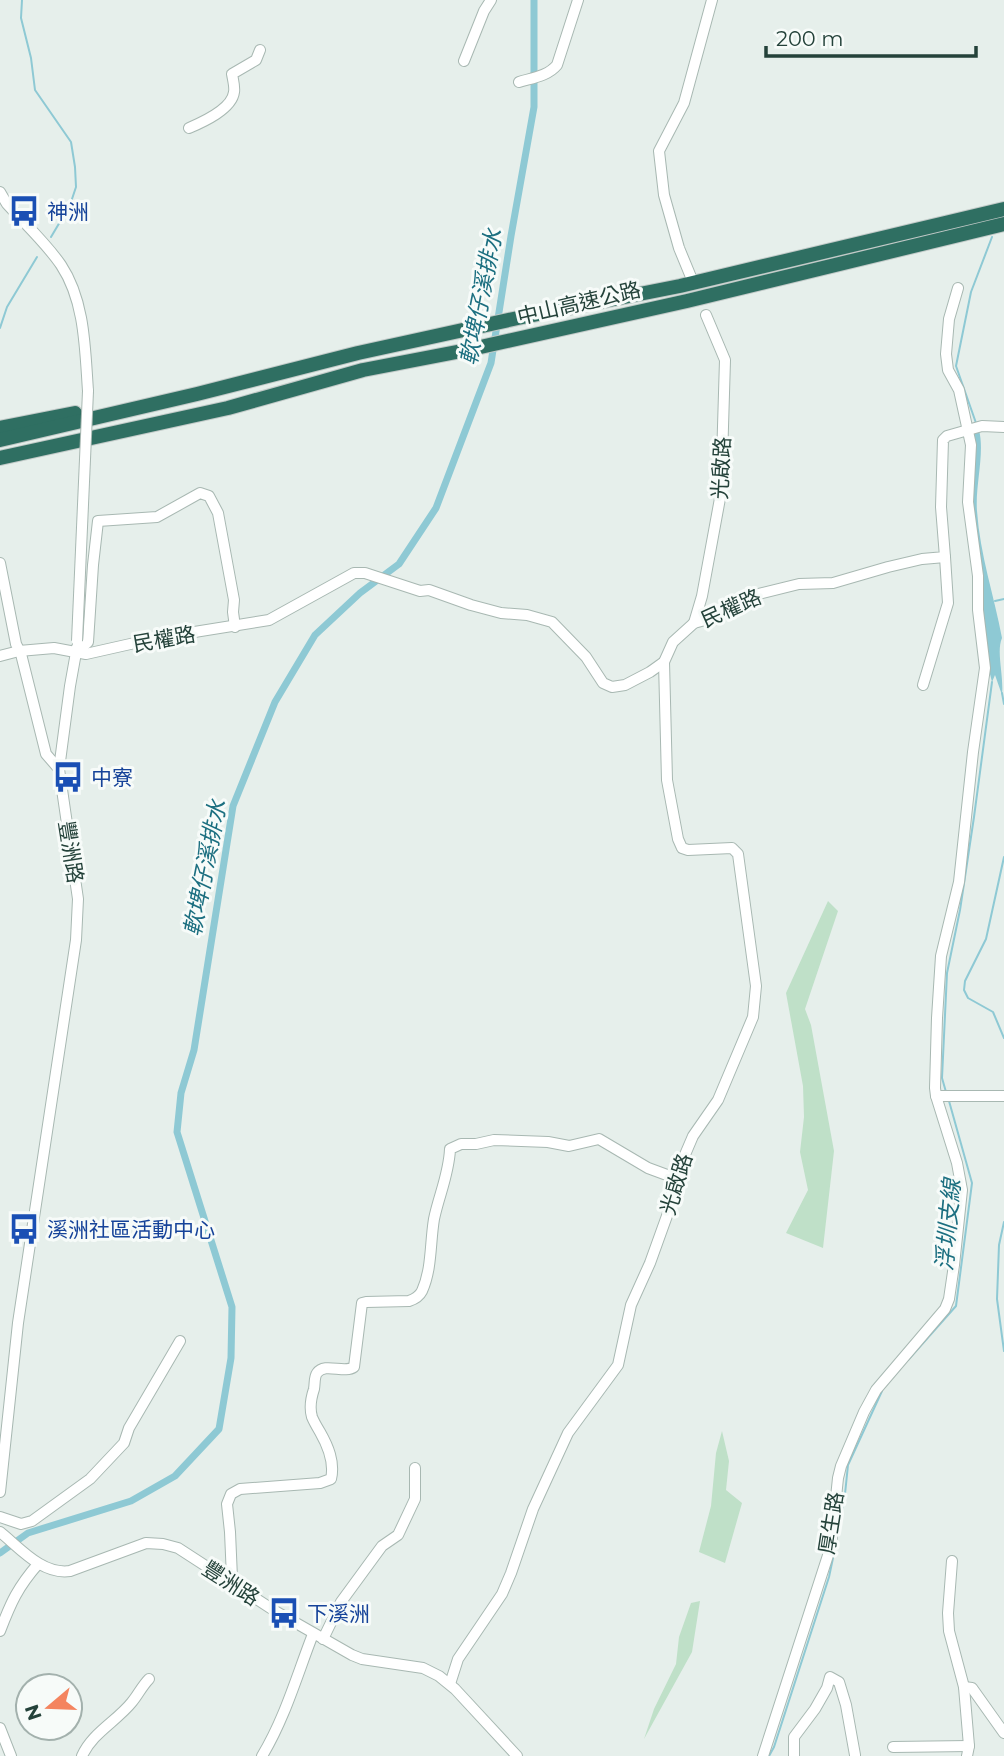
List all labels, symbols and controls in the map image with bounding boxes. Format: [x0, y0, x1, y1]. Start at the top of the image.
scale bar [766, 14, 976, 58]
text: 200 m [776, 26, 843, 51]
bus stop icon: 神洲 [7, 194, 41, 228]
place label: 神洲 [47, 199, 89, 224]
water label: 軟埤仔溪排水 [454, 226, 508, 367]
street label: 中山高速公路 [515, 277, 643, 329]
street label: 光啟路 [707, 436, 735, 500]
street label: 民權路 [697, 584, 765, 632]
street label: 民權路 [131, 621, 197, 657]
bus stop icon: 中寮 [51, 760, 85, 794]
place label: 中寮 [91, 765, 133, 790]
water label: 軟埤仔溪排水 [178, 797, 232, 938]
street label: 豐洲路 [54, 819, 88, 885]
street label: 光啟路 [655, 1150, 697, 1218]
water label: 浮圳支線 [930, 1175, 966, 1272]
bus stop icon: 溪洲社區活動中心 [7, 1212, 41, 1246]
place label: 溪洲社區活動中心 [47, 1217, 215, 1242]
street label: 厚生路 [814, 1490, 848, 1556]
street label: 豐洲路 [198, 1555, 264, 1611]
bus stop icon: 下溪洲 [267, 1596, 301, 1630]
place label: 下溪洲 [307, 1601, 370, 1626]
north arrow [14, 1672, 84, 1742]
text: N [20, 1701, 47, 1723]

